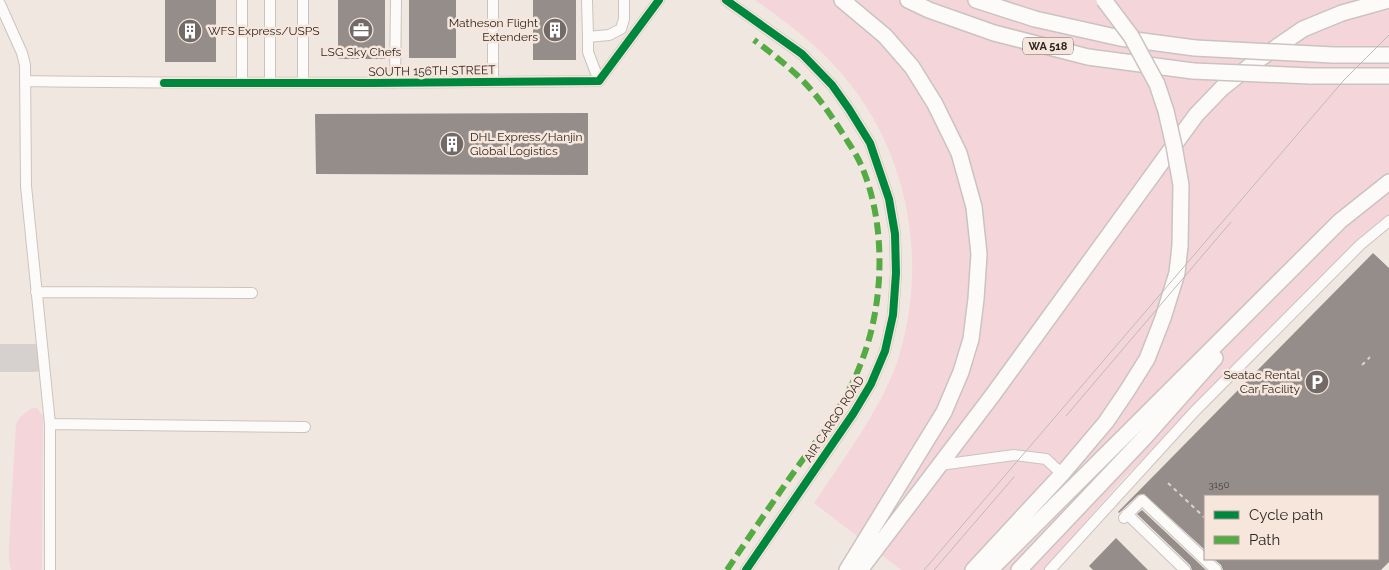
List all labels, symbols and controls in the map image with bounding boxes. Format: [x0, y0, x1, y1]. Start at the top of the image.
place label: Matheson Flight Extenders [449, 16, 538, 44]
office icon: LSG Sky Chefs [348, 17, 374, 43]
building icon: Matheson Flight Extenders [542, 17, 568, 43]
building icon: WFS Express/USPS [177, 18, 203, 44]
place label: WFS Express/USPS [208, 24, 320, 38]
road number: WA 518 [1023, 37, 1073, 54]
place label: LSG Sky Chefs [321, 45, 402, 59]
street label: SOUTH 156TH STREET [368, 63, 496, 79]
place label: DHL Express/Hanjin Global Logistics [470, 130, 582, 158]
building icon: DHL Express/Hanjin Global Logistics [439, 131, 465, 157]
place label: Seatac Rental Car Facility [1224, 368, 1301, 396]
parking icon: Seatac Rental Car Facility [1304, 369, 1330, 395]
street label: AIR CARGO ROAD [801, 373, 867, 465]
house number: 3150 [1208, 479, 1230, 490]
legend [1204, 495, 1379, 560]
text: Cycle path [1249, 506, 1323, 524]
text: Path [1249, 531, 1280, 549]

